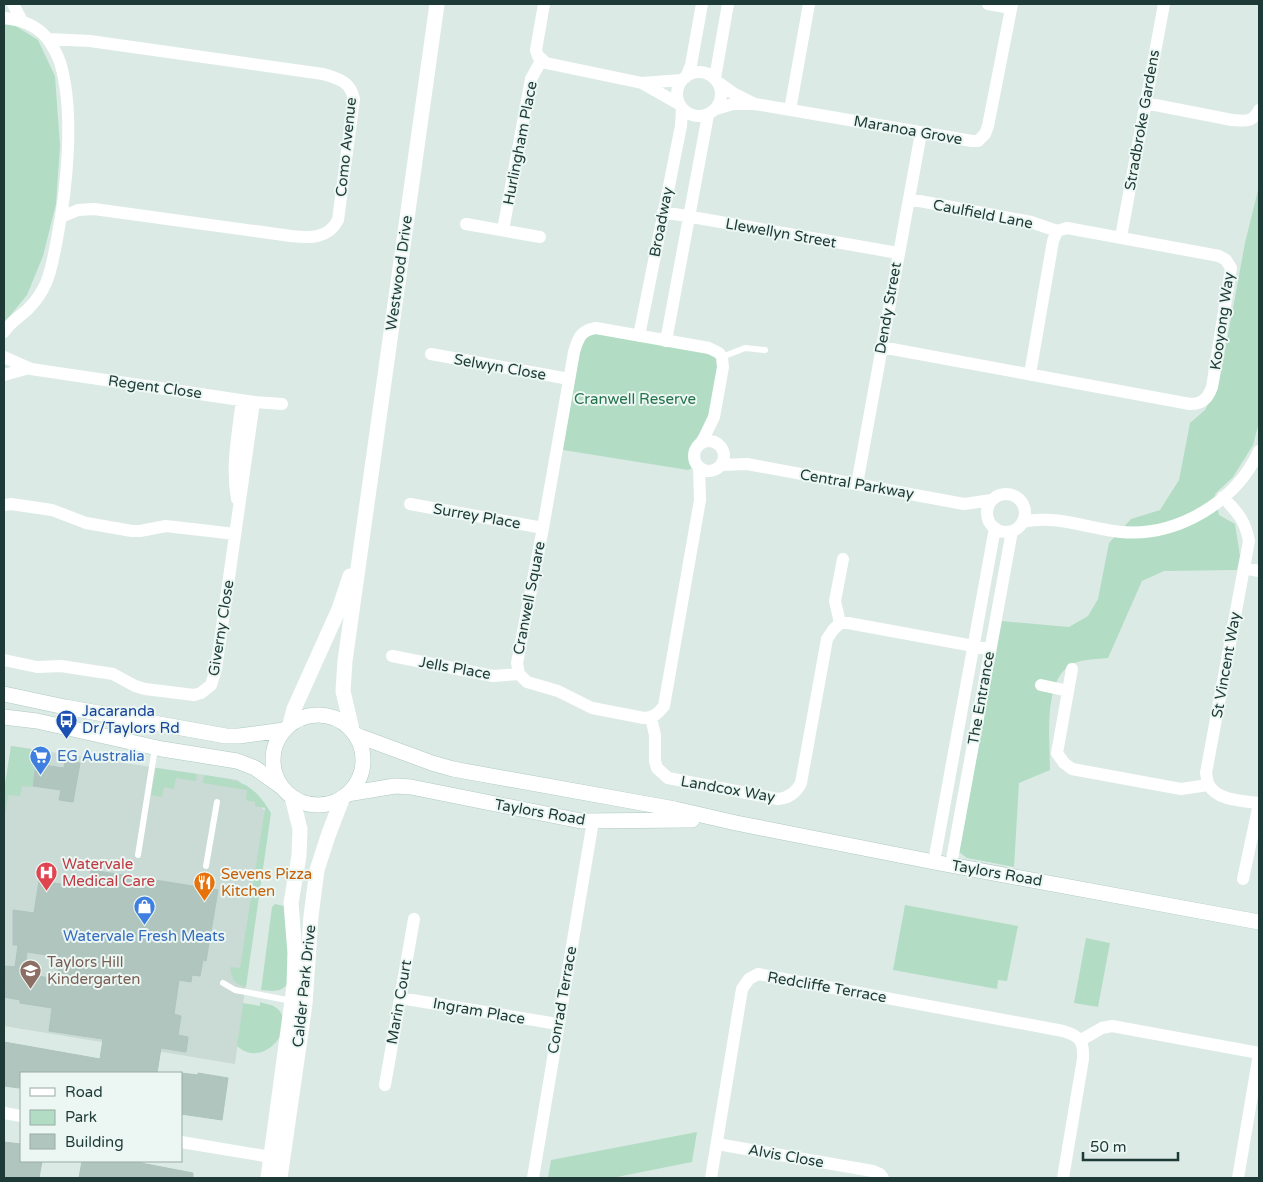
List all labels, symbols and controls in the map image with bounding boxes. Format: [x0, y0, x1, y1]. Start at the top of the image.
street label: Stradbroke Gardens [1121, 48, 1163, 192]
street label: Hurlingham Place [499, 79, 541, 207]
street label: Como Avenue [332, 96, 360, 198]
street label: Maranoa Grove [852, 112, 964, 148]
street label: Broadway [645, 185, 677, 259]
street label: Caulfield Lane [931, 195, 1035, 233]
street label: Westwood Drive [382, 214, 416, 332]
street label: Llewellyn Street [724, 214, 838, 252]
street label: Dendy Street [871, 260, 905, 355]
street label: Kooyong Way [1206, 271, 1238, 371]
street label: Selwyn Close [452, 350, 548, 384]
street label: Regent Close [107, 371, 203, 403]
park label: Cranwell Reserve [574, 390, 696, 408]
street label: Central Parkway [799, 465, 915, 503]
street label: Surrey Place [432, 499, 522, 533]
street label: Cranwell Square [509, 540, 549, 656]
street label: Giverny Close [205, 579, 237, 677]
street label: St Vincent Way [1208, 610, 1244, 720]
street label: The Entrance [964, 650, 998, 746]
street label: Jells Place [418, 653, 492, 683]
place label: Jacaranda Dr/Taylors Rd [82, 702, 180, 737]
bus stop icon: Jacaranda Dr/Taylors Rd [54, 708, 78, 739]
supermarket icon: EG Australia [29, 744, 53, 775]
place label: EG Australia [57, 747, 145, 765]
street label: Landcox Way [679, 772, 777, 806]
street label: Taylors Road [493, 795, 587, 829]
place label: Watervale Medical Care [62, 855, 155, 890]
street label: Taylors Road [950, 856, 1044, 890]
hospital icon: Watervale Medical Care [34, 861, 58, 892]
place label: Sevens Pizza Kitchen [221, 865, 312, 900]
restaurant icon: Sevens Pizza Kitchen [193, 871, 217, 902]
shop icon: Watervale Fresh Meats [132, 895, 156, 926]
street label: Calder Park Drive [289, 924, 319, 1048]
place label: Watervale Fresh Meats [63, 927, 225, 945]
street label: Conrad Terrace [544, 945, 580, 1055]
place label: Taylors Hill Kindergarten [47, 953, 140, 988]
street label: Marin Court [383, 958, 415, 1046]
school or university icon: Taylors Hill Kindergarten [19, 959, 43, 990]
street label: Redcliffe Terrace [766, 968, 888, 1006]
street label: Ingram Place [432, 994, 526, 1028]
legend [20, 1072, 182, 1162]
text: Road [65, 1083, 103, 1101]
text: Park [65, 1108, 97, 1126]
scale bar [1083, 1130, 1178, 1162]
text: Building [65, 1133, 124, 1151]
text: 50 m [1090, 1138, 1127, 1156]
street label: Alvis Close [747, 1140, 825, 1172]

